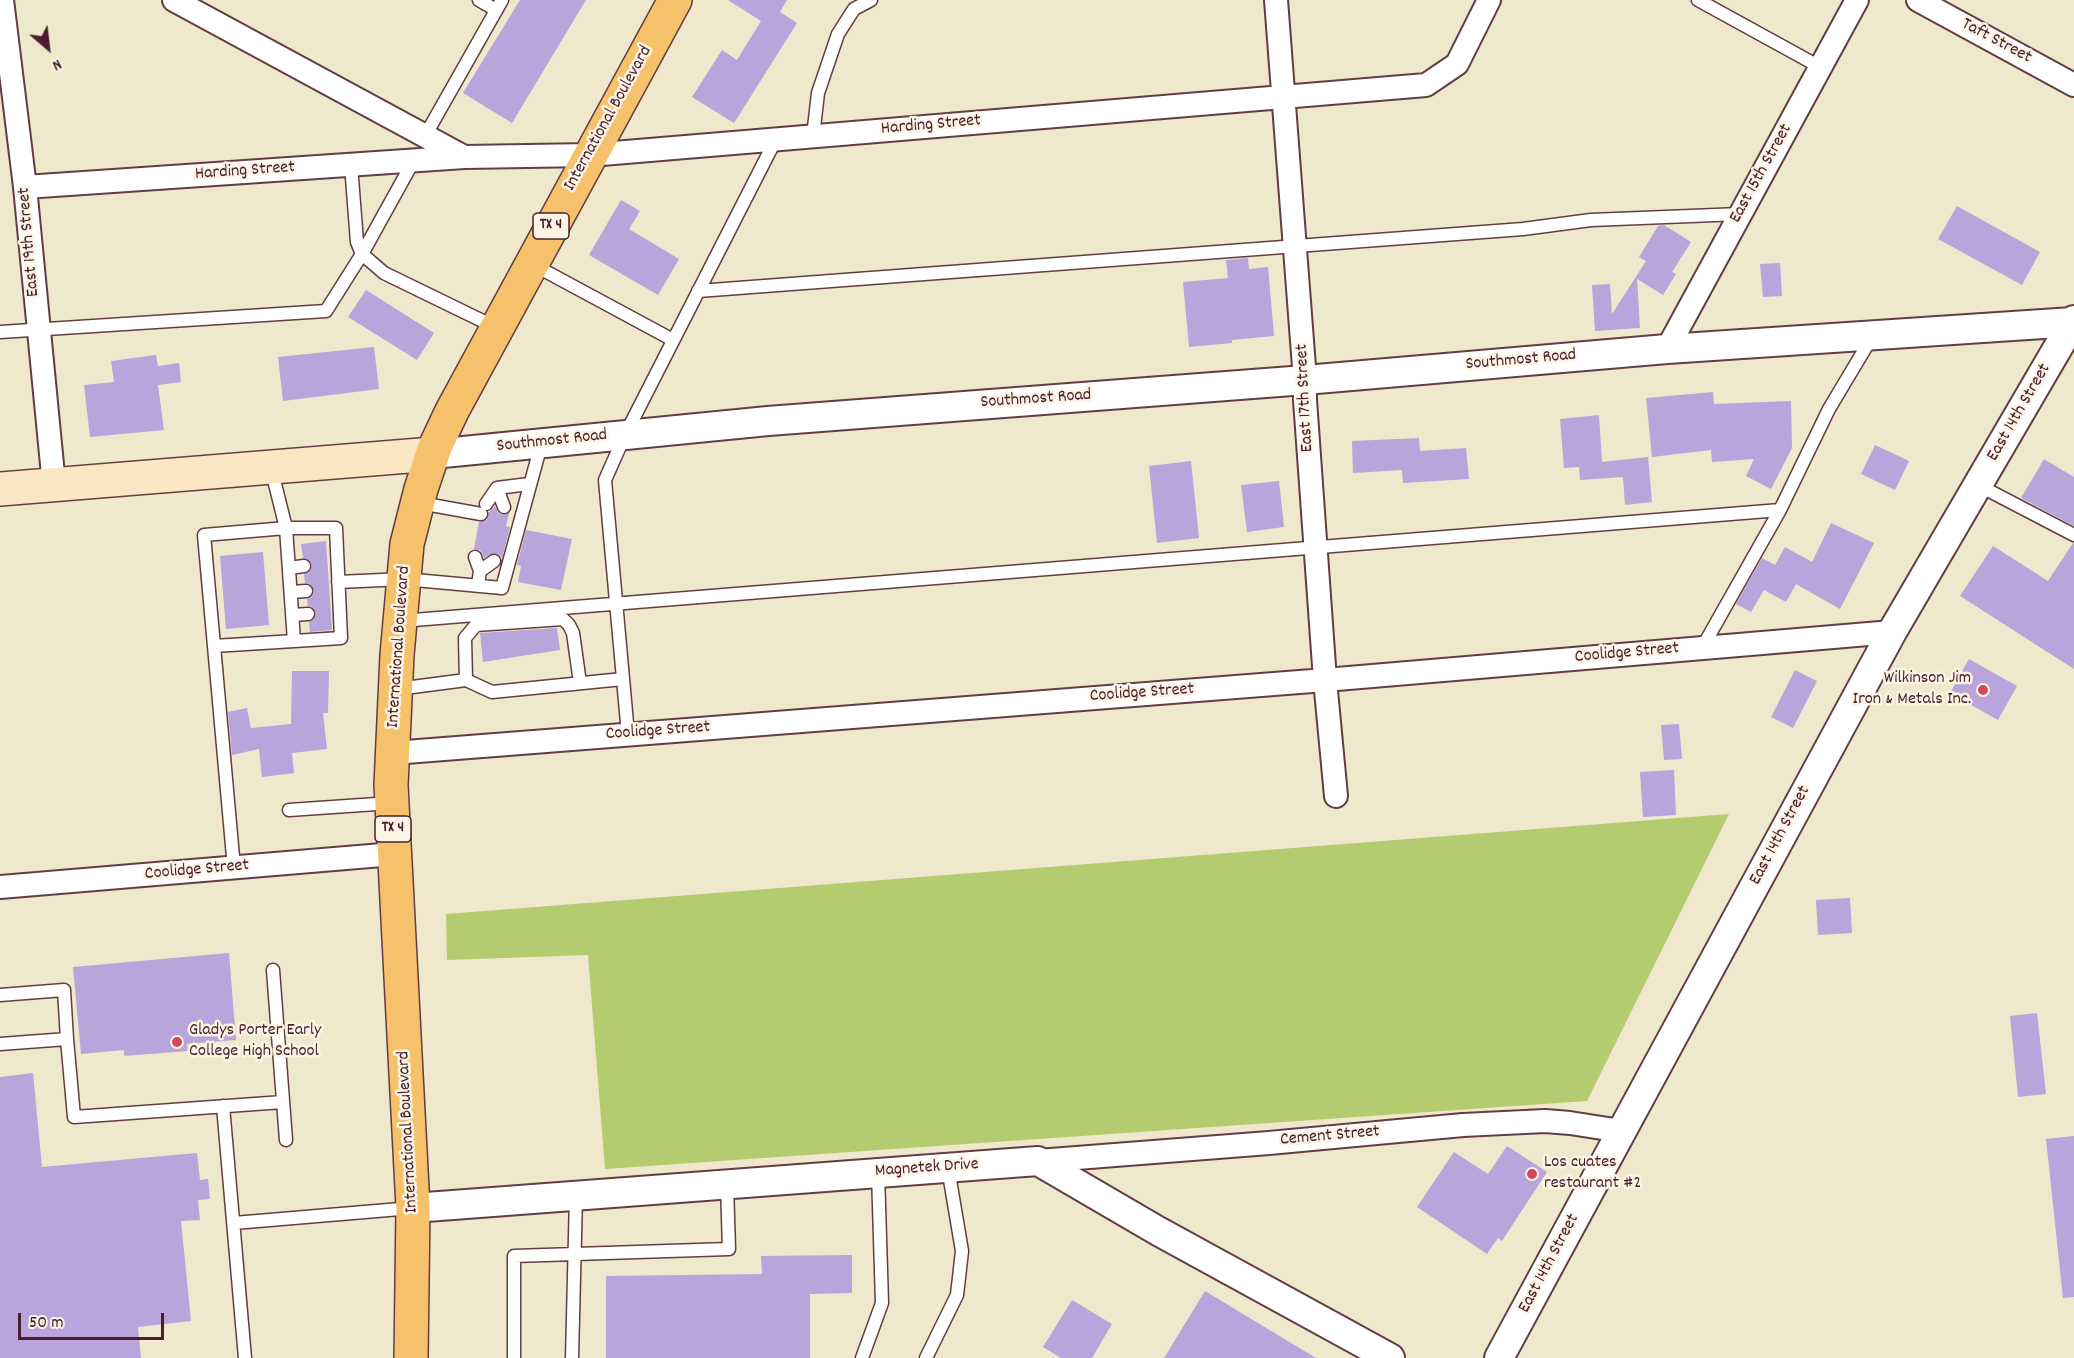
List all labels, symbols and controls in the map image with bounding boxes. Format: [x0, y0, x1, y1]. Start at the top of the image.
street label: Taft Street [1957, 15, 2035, 69]
north arrow [18, 18, 78, 78]
street label: International Boulevard [560, 43, 658, 195]
text: N [48, 52, 66, 76]
street label: Harding Street [880, 111, 982, 141]
street label: East 15th Street [1726, 121, 1798, 227]
street label: Harding Street [194, 158, 296, 186]
street label: East 19th Street [14, 186, 46, 298]
road number: TX 4 [533, 213, 569, 239]
street label: East 17th Street [1292, 343, 1320, 453]
street label: Southmost Road [1465, 345, 1577, 377]
street label: East 14th Street [1983, 360, 2057, 466]
street label: Southmost Road [980, 385, 1092, 415]
street label: Southmost Road [496, 425, 608, 459]
street label: International Boulevard [384, 565, 416, 729]
street label: Coolidge Street [1574, 639, 1680, 669]
place label: Wilkinson Jim Iron & Metals Inc. [1853, 669, 1971, 712]
street label: Coolidge Street [1089, 680, 1195, 708]
marker: Wilkinson Jim Iron & Metals Inc. [1976, 683, 1990, 697]
street label: Coolidge Street [605, 718, 711, 746]
street label: East 14th Street [1746, 783, 1816, 889]
road number: TX 4 [375, 816, 411, 842]
street label: Coolidge Street [144, 856, 250, 886]
place label: Gladys Porter Early College High School [189, 1021, 321, 1064]
marker: Gladys Porter Early College High School [170, 1035, 184, 1049]
street label: International Boulevard [394, 1050, 424, 1214]
street label: Cement Street [1279, 1122, 1381, 1152]
place label: Los cuates restaurant #2 [1544, 1153, 1641, 1196]
street label: Magnetek Drive [874, 1155, 980, 1183]
marker: Los cuates restaurant #2 [1525, 1167, 1539, 1181]
street label: East 14th Street [1515, 1211, 1585, 1317]
scale bar [21, 1301, 166, 1339]
text: 50 m [29, 1311, 64, 1336]

